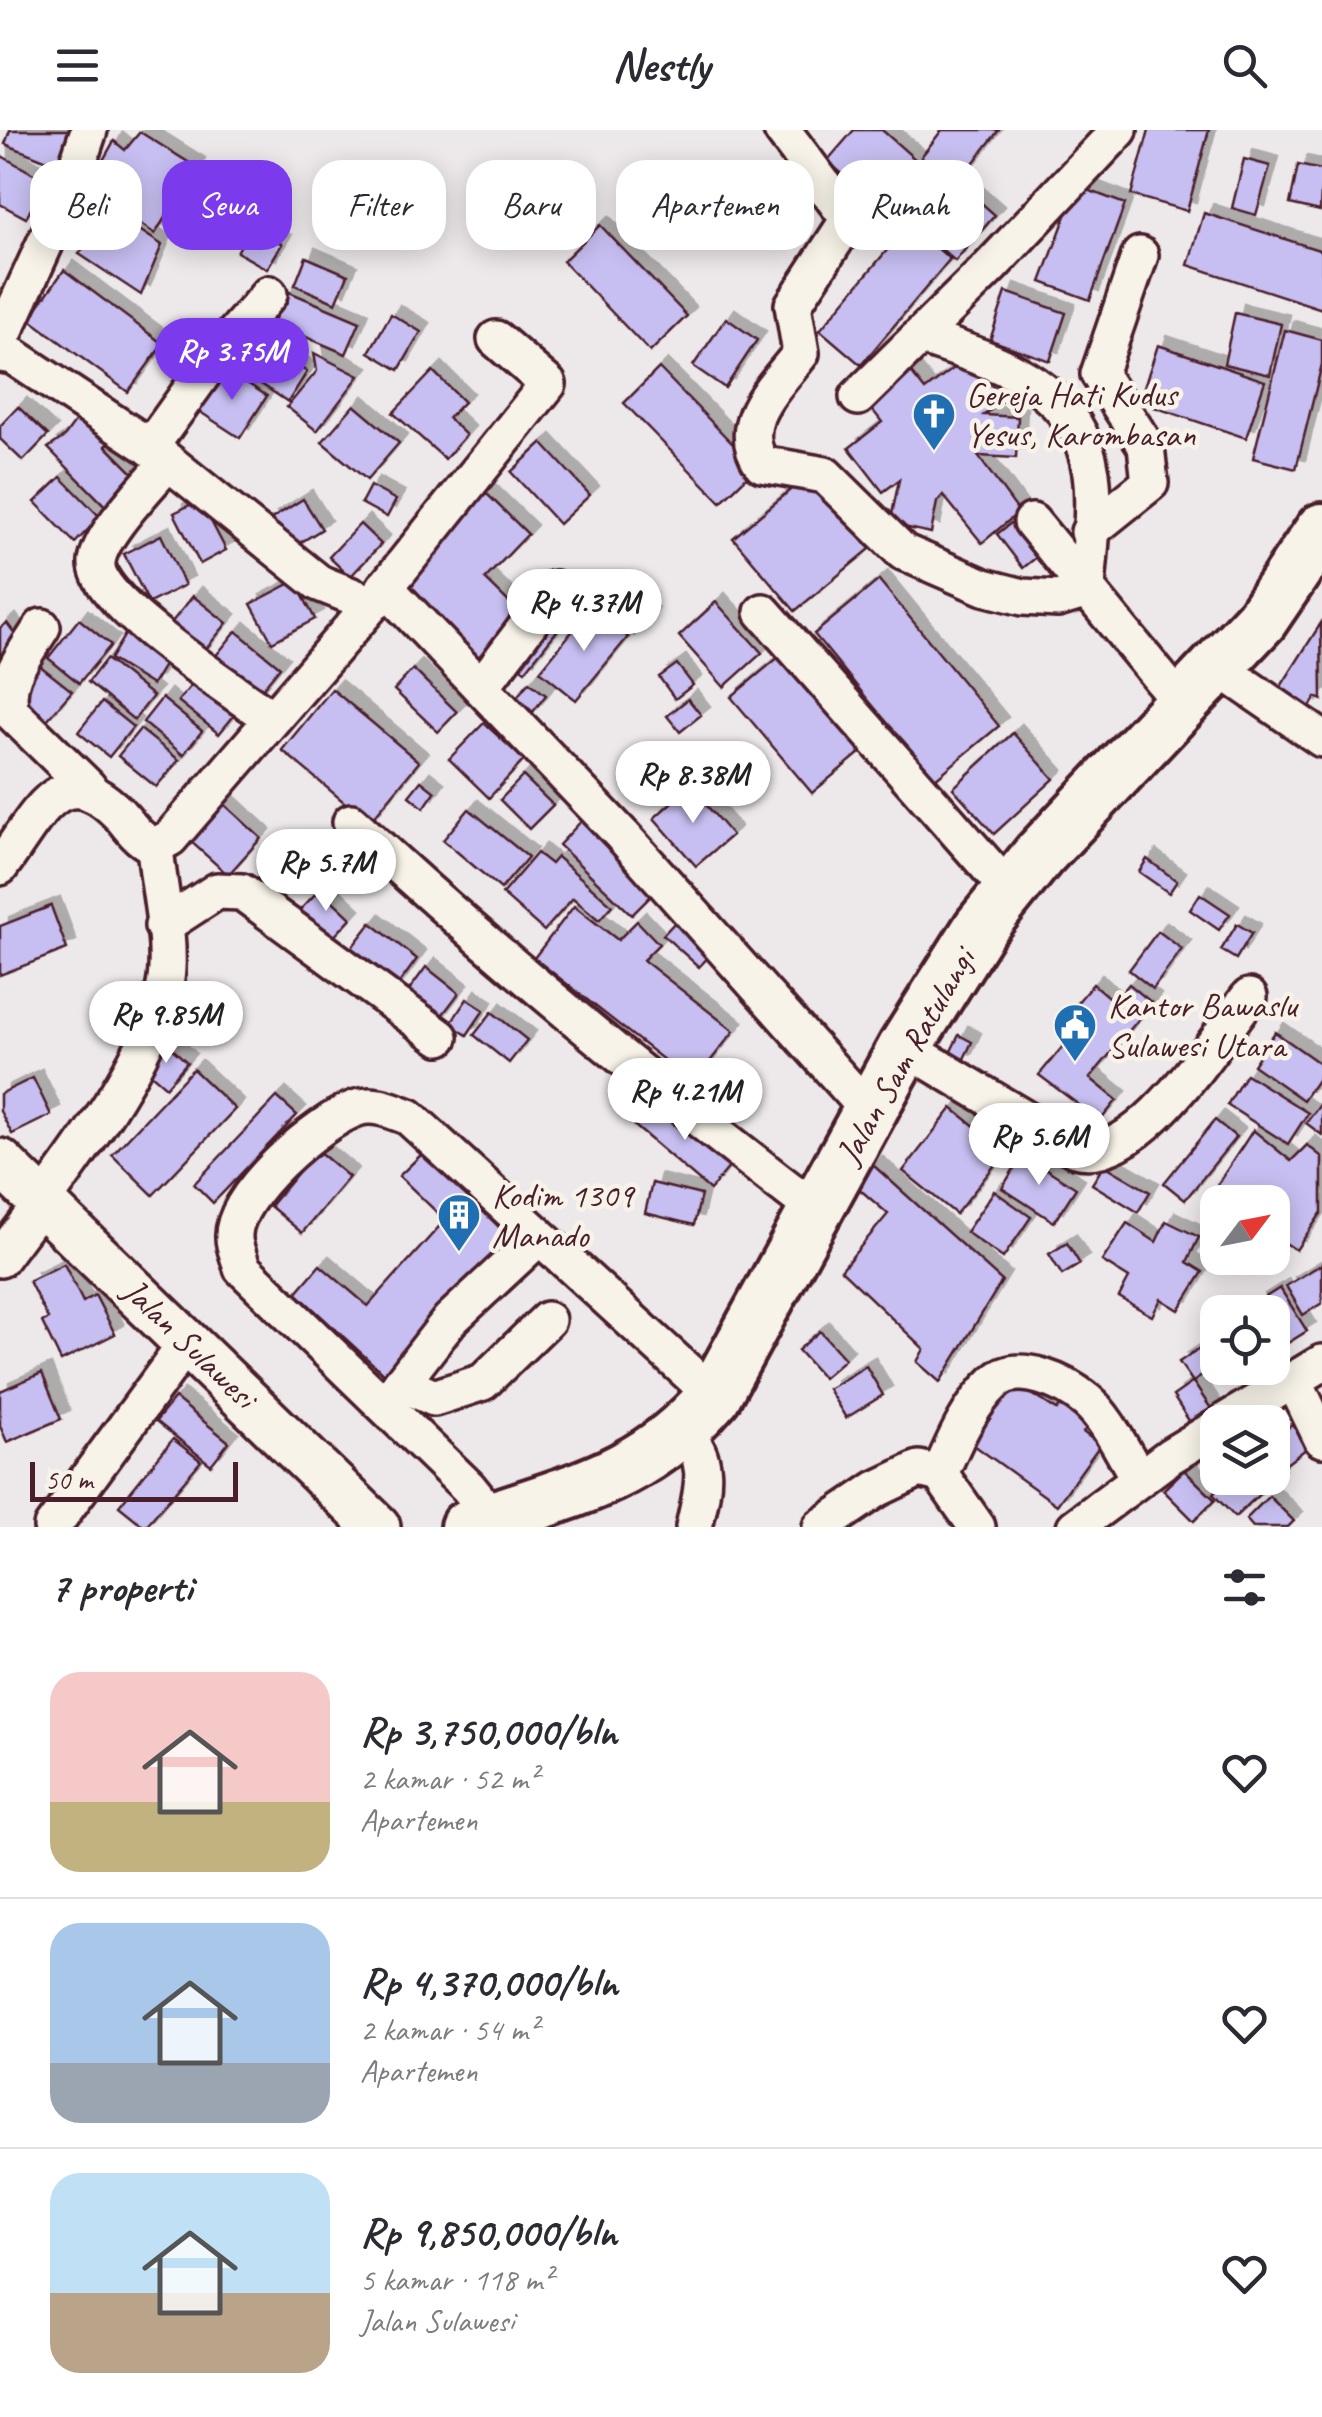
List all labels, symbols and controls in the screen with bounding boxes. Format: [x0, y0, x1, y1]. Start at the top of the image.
text: Nestly [612, 37, 710, 94]
icon: menu [50, 38, 105, 93]
icon: search [1217, 38, 1272, 93]
chip: Beli [30, 160, 142, 250]
chip: Sewa [162, 160, 292, 250]
chip: Filter [312, 160, 446, 250]
chip: Baru [466, 160, 596, 250]
chip: Apartemen [616, 160, 814, 250]
chip: Rumah [834, 160, 984, 250]
pin: Rp 3.75M [129, 318, 335, 403]
text: Rp 3.75M [177, 330, 287, 371]
place label: Gereja Hati Kudus Yesus, Karombasan [966, 372, 1196, 457]
church icon: Gereja Hati Kudus Yesus, Karombasan [911, 391, 957, 452]
pin: Rp 4.37M [481, 569, 687, 654]
text: Rp 4.37M [529, 581, 639, 622]
pin: Rp 8.38M [590, 741, 796, 826]
text: Rp 8.38M [638, 753, 748, 794]
pin: Rp 5.7M [234, 829, 418, 914]
text: Rp 5.7M [278, 841, 374, 882]
street label: Jalan Sam Ratulangi [825, 937, 988, 1174]
pin: Rp 9.85M [63, 981, 269, 1066]
place label: Kantor Bawaslu Sulawesi Utara [1108, 983, 1299, 1068]
text: Rp 9.85M [111, 993, 221, 1034]
public building icon: Kantor Bawaslu Sulawesi Utara [1052, 1002, 1098, 1063]
pin: Rp 4.21M [582, 1058, 788, 1143]
text: Rp 4.21M [630, 1070, 740, 1111]
pin: Rp 5.6M [947, 1103, 1131, 1188]
text: Rp 5.6M [991, 1115, 1087, 1156]
place label: Kodim 1309 Manado [492, 1173, 636, 1258]
north arrow [1200, 1185, 1290, 1275]
map controls [1200, 1185, 1290, 1495]
building icon: Kodim 1309 Manado [436, 1192, 482, 1253]
street label: Jalan Sulawesi [112, 1267, 269, 1421]
button: locate [1200, 1295, 1290, 1385]
button: layers [1200, 1405, 1290, 1495]
scale bar [30, 1457, 238, 1502]
text: 50 m [45, 1462, 93, 1497]
icon: filters [1217, 1560, 1272, 1615]
text: 7 properti [50, 1561, 192, 1614]
text: Rp 3,750,000/bln [360, 1705, 617, 1758]
icon: home [130, 1712, 250, 1832]
icon: heart [1217, 1745, 1272, 1800]
text: 2 kamar · 52 m² [360, 1758, 538, 1799]
text: Apartemen [360, 1799, 477, 1840]
text: Rp 4,370,000/bln [360, 1956, 618, 2009]
icon: home [130, 1963, 250, 2083]
icon: heart [1217, 1996, 1272, 2051]
text: 2 kamar · 54 m² [360, 2009, 538, 2050]
text: Apartemen [360, 2050, 477, 2091]
text: Rp 9,850,000/bln [360, 2206, 617, 2259]
icon: home [130, 2213, 250, 2333]
icon: heart [1217, 2246, 1272, 2301]
text: 5 kamar · 118 m² [360, 2259, 552, 2300]
text: Jalan Sulawesi [360, 2300, 514, 2341]

